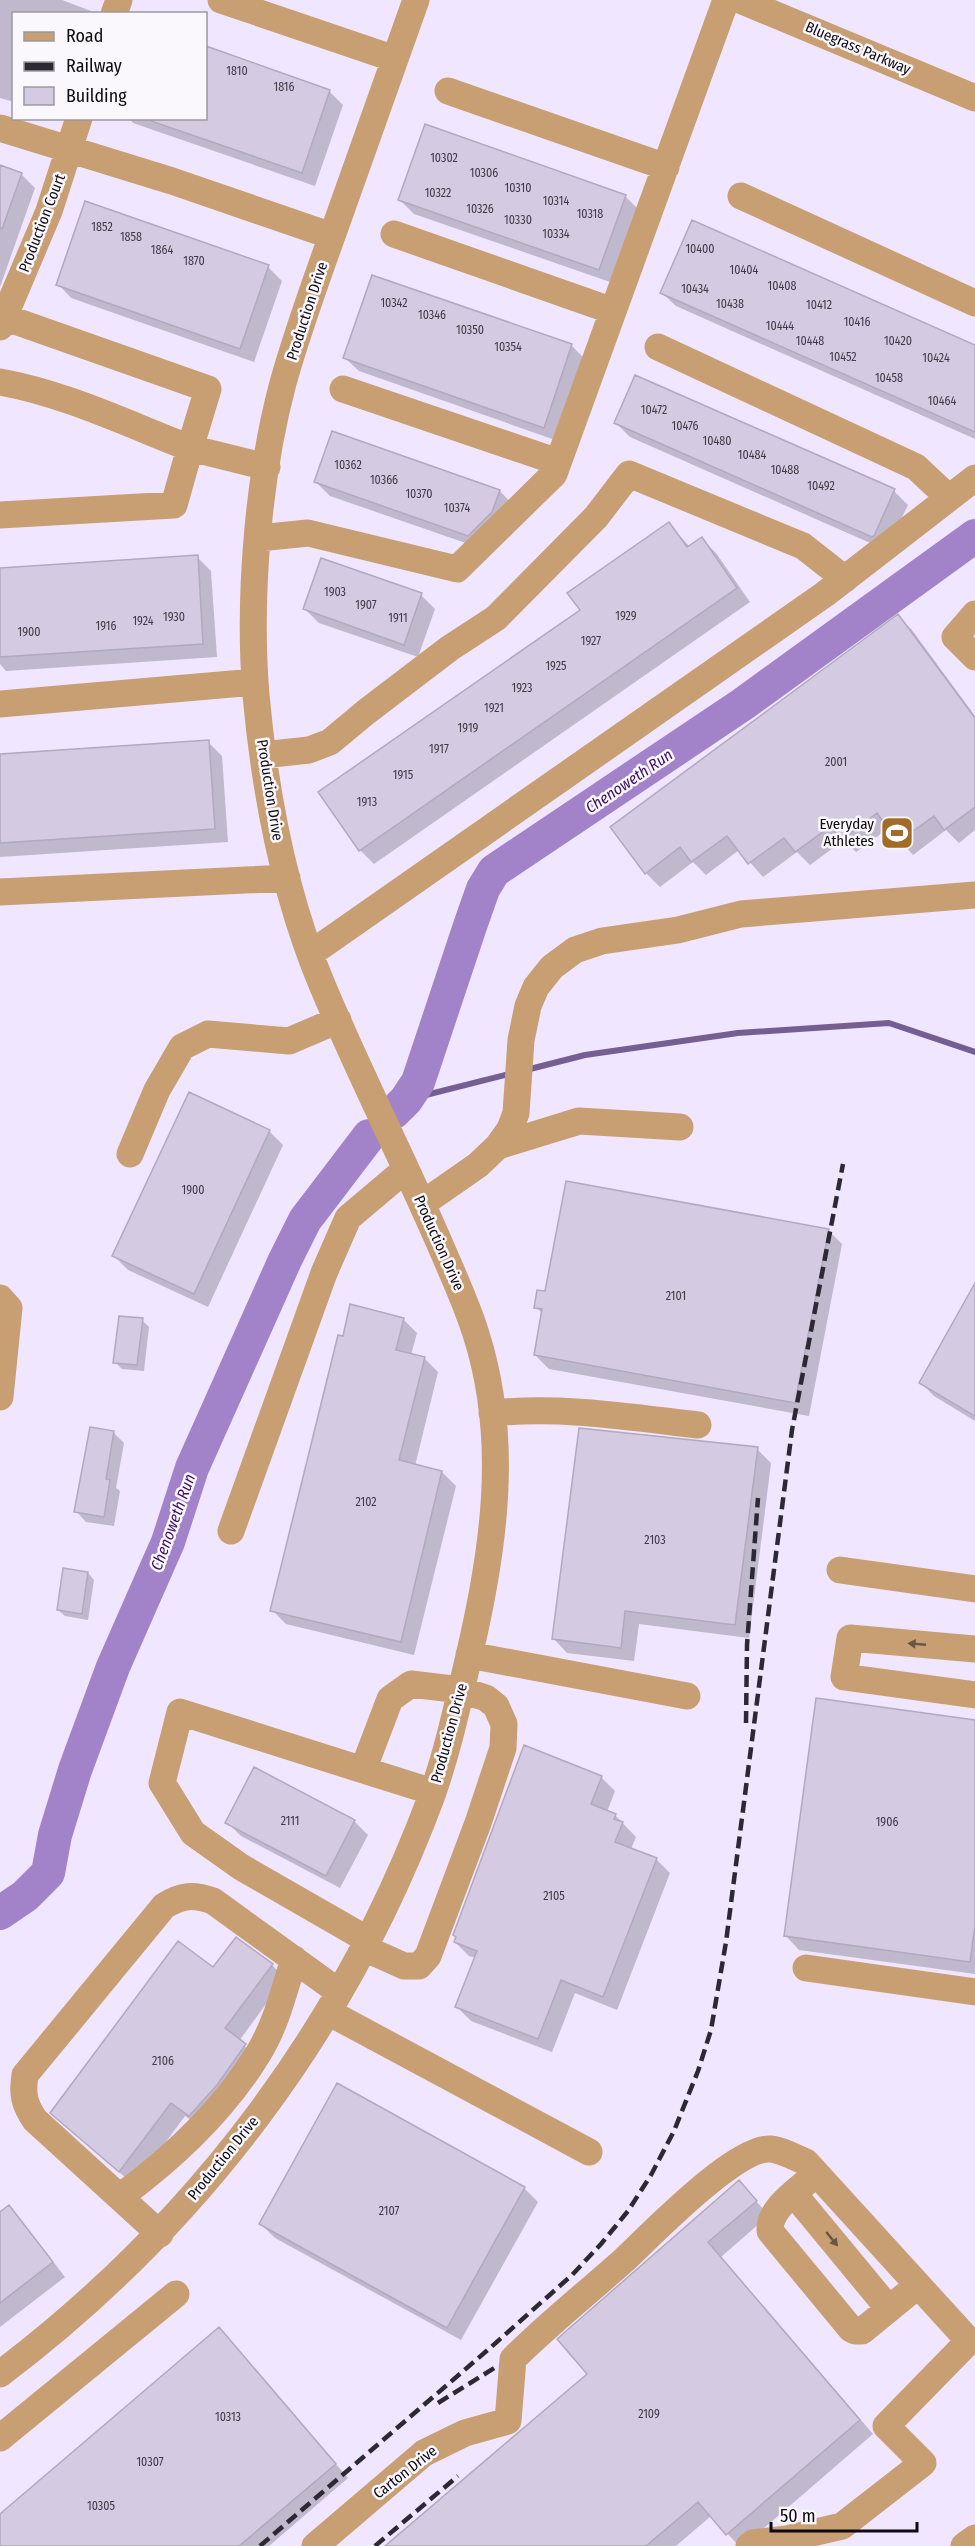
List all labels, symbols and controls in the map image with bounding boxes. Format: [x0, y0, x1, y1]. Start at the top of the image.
legend [12, 12, 207, 120]
street label: Bluegrass Parkway [803, 18, 914, 78]
text: Road [66, 25, 103, 47]
text: Railway [66, 55, 122, 77]
house number: 1810 [226, 64, 248, 78]
house number: 1816 [273, 80, 295, 94]
text: Building [66, 85, 127, 107]
house number: 10302 [430, 151, 458, 165]
house number: 10306 [470, 166, 498, 180]
street label: Production Court [15, 171, 69, 275]
house number: 10310 [505, 181, 531, 195]
house number: 10322 [425, 186, 451, 200]
house number: 10314 [543, 194, 569, 208]
house number: 10326 [466, 202, 494, 216]
house number: 10318 [577, 207, 603, 221]
house number: 10330 [504, 213, 532, 227]
house number: 1852 [91, 220, 113, 234]
house number: 10334 [542, 227, 570, 241]
house number: 1858 [120, 230, 142, 244]
house number: 10400 [685, 242, 715, 256]
house number: 1864 [151, 243, 173, 257]
house number: 1870 [183, 254, 205, 268]
street label: Production Drive [283, 260, 331, 362]
house number: 10404 [730, 263, 759, 277]
house number: 10408 [768, 279, 797, 293]
house number: 10434 [681, 282, 709, 296]
house number: 10342 [380, 296, 408, 310]
house number: 10438 [716, 297, 744, 311]
house number: 10412 [806, 298, 832, 312]
house number: 10346 [418, 308, 446, 322]
house number: 10416 [844, 315, 870, 329]
house number: 10444 [766, 319, 794, 333]
house number: 10350 [456, 323, 484, 337]
house number: 10448 [796, 334, 824, 348]
house number: 10420 [884, 334, 912, 348]
house number: 10354 [494, 340, 522, 354]
house number: 10452 [829, 350, 857, 364]
house number: 10424 [922, 351, 950, 365]
house number: 10458 [875, 371, 903, 385]
house number: 10464 [928, 394, 956, 408]
house number: 10472 [641, 403, 667, 417]
house number: 10476 [671, 419, 699, 433]
house number: 10480 [703, 434, 732, 448]
house number: 10484 [738, 448, 766, 462]
house number: 10362 [334, 458, 362, 472]
house number: 10488 [771, 463, 799, 477]
house number: 10366 [370, 473, 398, 487]
house number: 10492 [807, 479, 835, 493]
house number: 10370 [405, 487, 433, 501]
house number: 10374 [444, 501, 470, 515]
house number: 1903 [324, 585, 346, 599]
house number: 1907 [355, 598, 377, 612]
house number: 1929 [615, 609, 637, 623]
house number: 1930 [163, 610, 185, 624]
house number: 1911 [388, 611, 408, 625]
house number: 1924 [132, 614, 154, 628]
house number: 1916 [96, 619, 117, 633]
house number: 1900 [17, 625, 41, 639]
house number: 1927 [581, 634, 601, 648]
house number: 1925 [545, 659, 567, 673]
house number: 1923 [512, 681, 533, 695]
house number: 1921 [484, 701, 504, 715]
house number: 1919 [458, 721, 479, 735]
street label: Production Drive [253, 738, 287, 842]
house number: 1917 [429, 742, 449, 756]
water label: Chenoweth Run [582, 745, 676, 817]
house number: 2001 [825, 755, 847, 769]
house number: 1915 [393, 768, 414, 782]
house number: 1913 [357, 795, 377, 809]
place label: Everyday Athletes [820, 815, 874, 850]
sports icon: Everyday Athletes [879, 815, 915, 851]
house number: 1900 [181, 1183, 205, 1197]
street label: Production Drive [410, 1193, 468, 1293]
house number: 2101 [666, 1289, 686, 1303]
water label: Chenoweth Run [147, 1471, 199, 1573]
house number: 2102 [355, 1495, 377, 1509]
house number: 2103 [644, 1533, 666, 1547]
one-way arrow [907, 1639, 926, 1649]
street label: Production Drive [427, 1681, 471, 1785]
house number: 2111 [281, 1814, 299, 1828]
house number: 1906 [876, 1815, 898, 1829]
house number: 2105 [543, 1889, 565, 1903]
house number: 2106 [152, 2054, 174, 2068]
street label: Production Drive [184, 2113, 262, 2203]
house number: 2107 [379, 2204, 399, 2218]
one-way arrow [825, 2231, 838, 2247]
house number: 2109 [638, 2407, 660, 2421]
house number: 10313 [215, 2410, 241, 2424]
street label: Carton Drive [370, 2442, 440, 2502]
house number: 10307 [136, 2455, 164, 2469]
scale bar [771, 2495, 916, 2533]
house number: 10305 [87, 2499, 115, 2513]
text: 50 m [780, 2505, 816, 2527]

